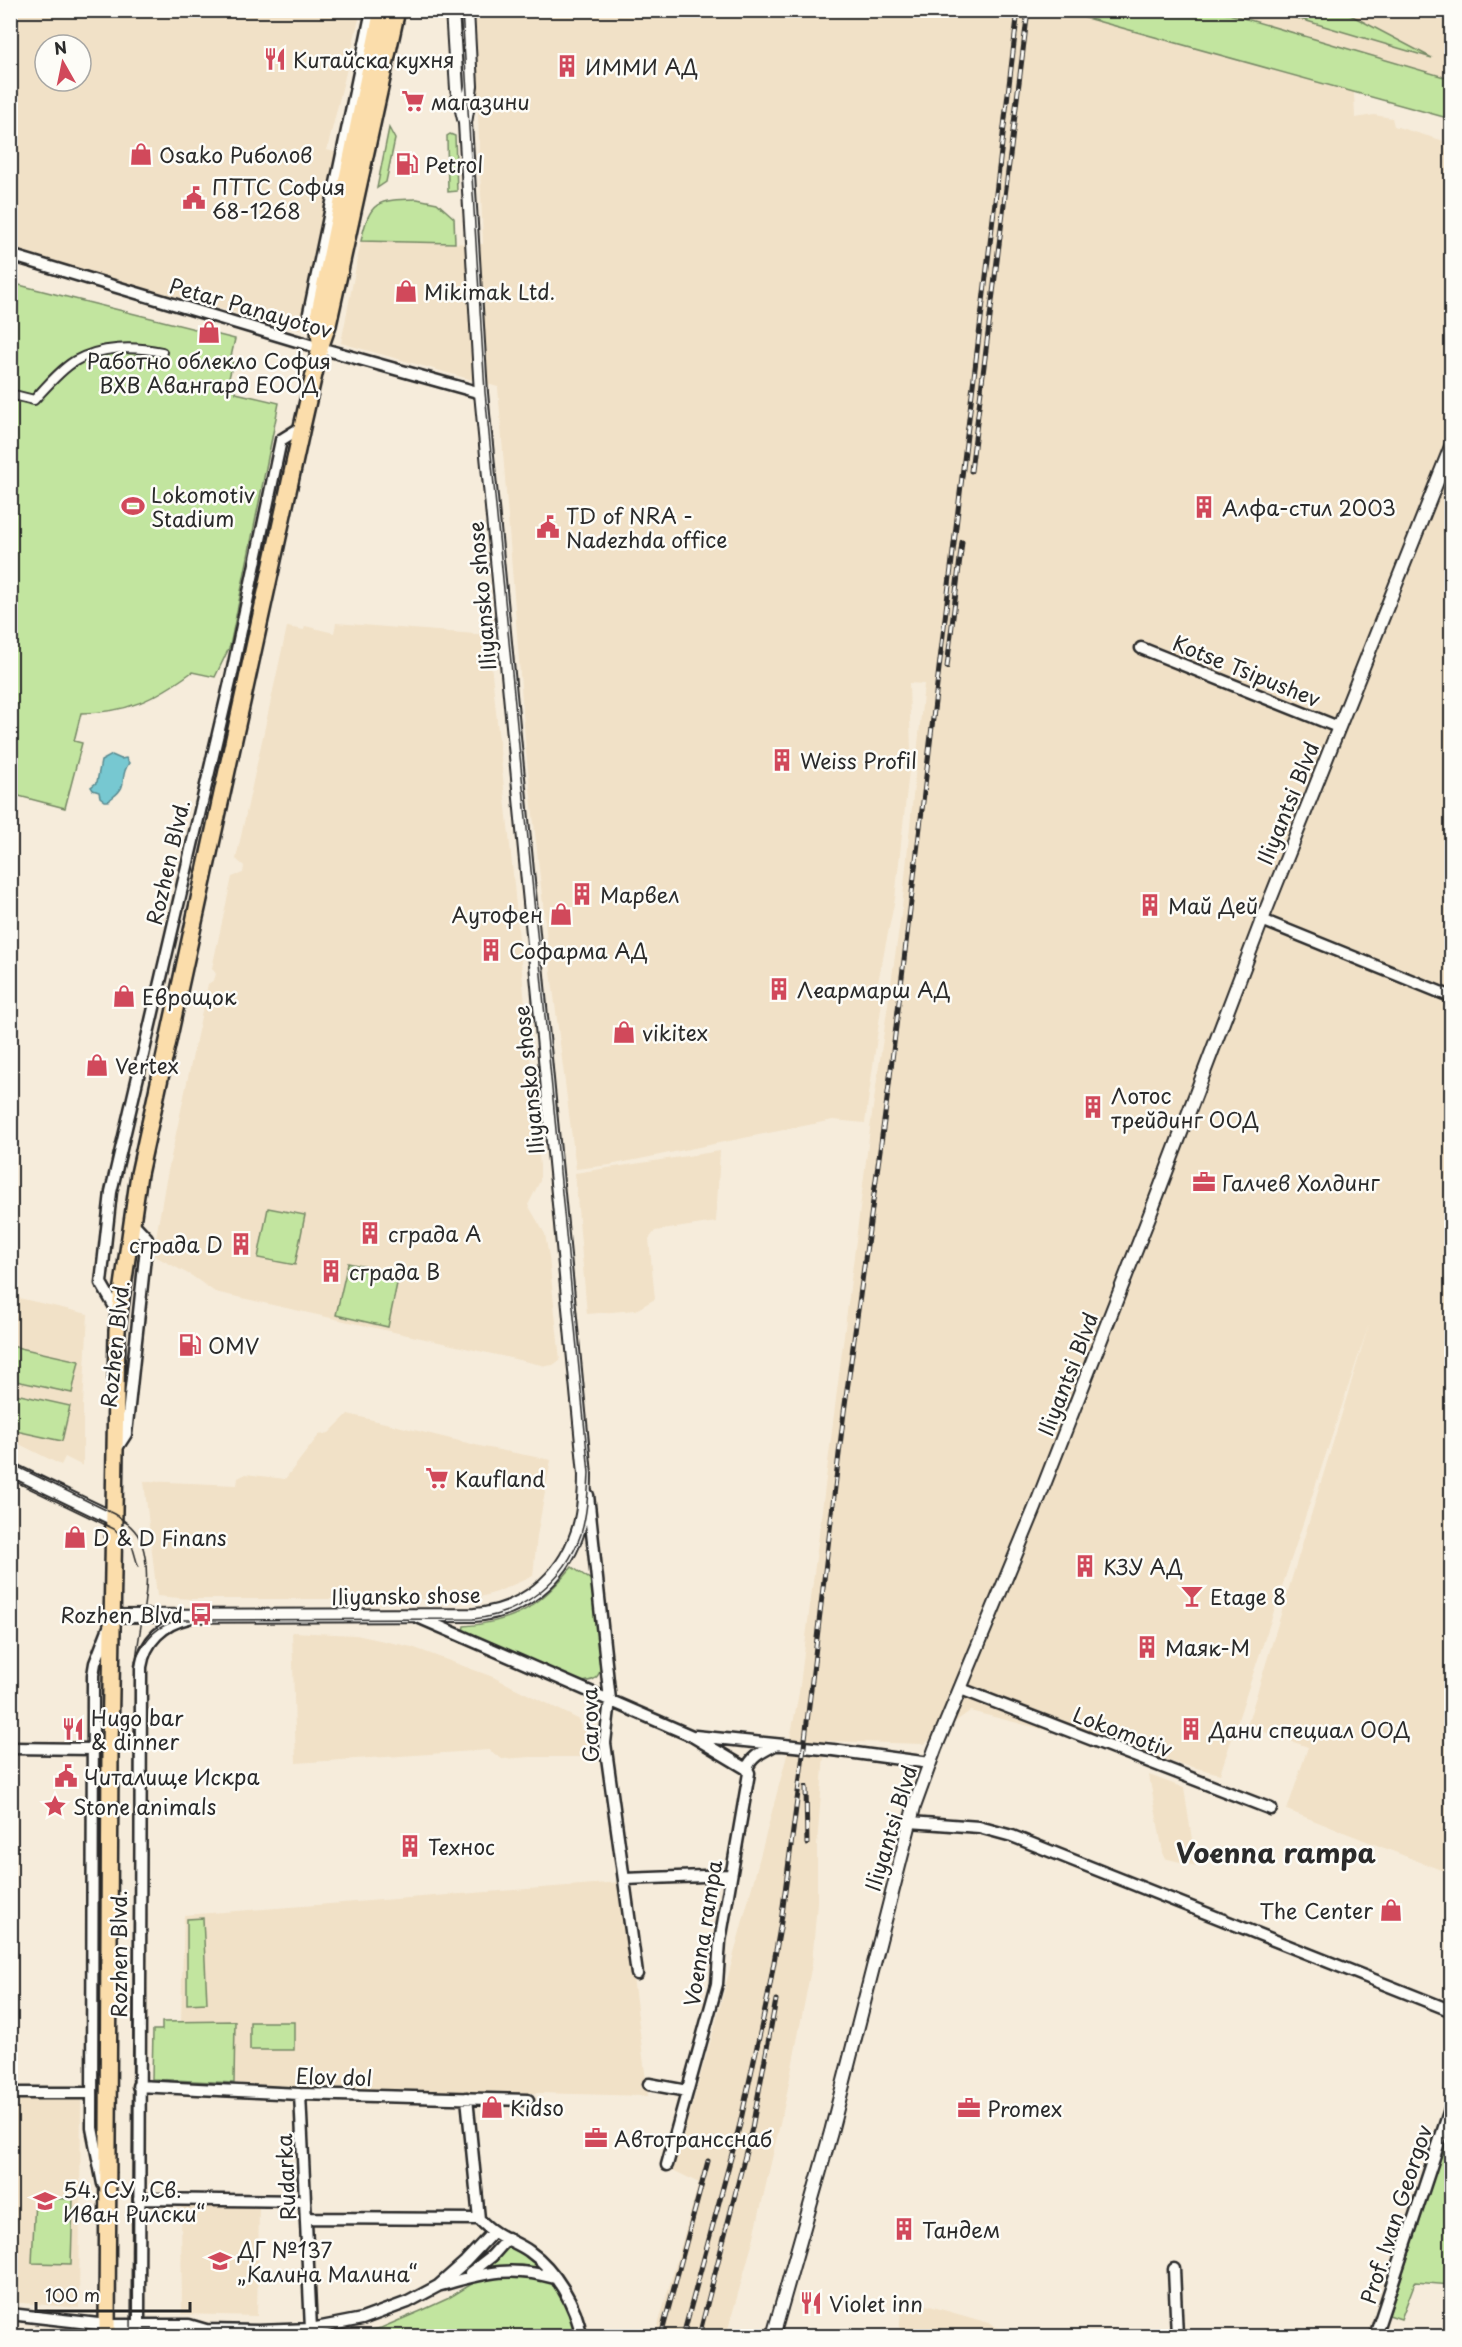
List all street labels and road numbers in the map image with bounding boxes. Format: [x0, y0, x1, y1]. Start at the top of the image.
street label: Petar Panayotov [166, 268, 336, 346]
street label: Iliyansko shose [459, 520, 503, 672]
street label: Kotse Tsipushev [1168, 626, 1326, 714]
street label: Iliyantsi Blvd [1248, 737, 1326, 869]
street label: Rozhen Blvd. [137, 796, 197, 928]
street label: Iliyansko shose [504, 1004, 552, 1156]
street label: Rozhen Blvd. [91, 1279, 137, 1409]
street label: Iliyantsi Blvd [1029, 1307, 1105, 1441]
street label: Iliyansko shose [331, 1578, 481, 1612]
street label: Garova [572, 1687, 606, 1763]
street label: Lokomotiv [1069, 1697, 1177, 1765]
street label: Iliyantsi Blvd [856, 1761, 924, 1895]
street label: Voenna rampa [675, 1858, 729, 2008]
street label: Rozhen Blvd. [102, 1890, 134, 2018]
street label: Elov dol [295, 2059, 373, 2093]
street label: Prof. Ivan Georgov [1351, 2120, 1439, 2308]
street label: Rudarka [267, 2132, 303, 2221]

